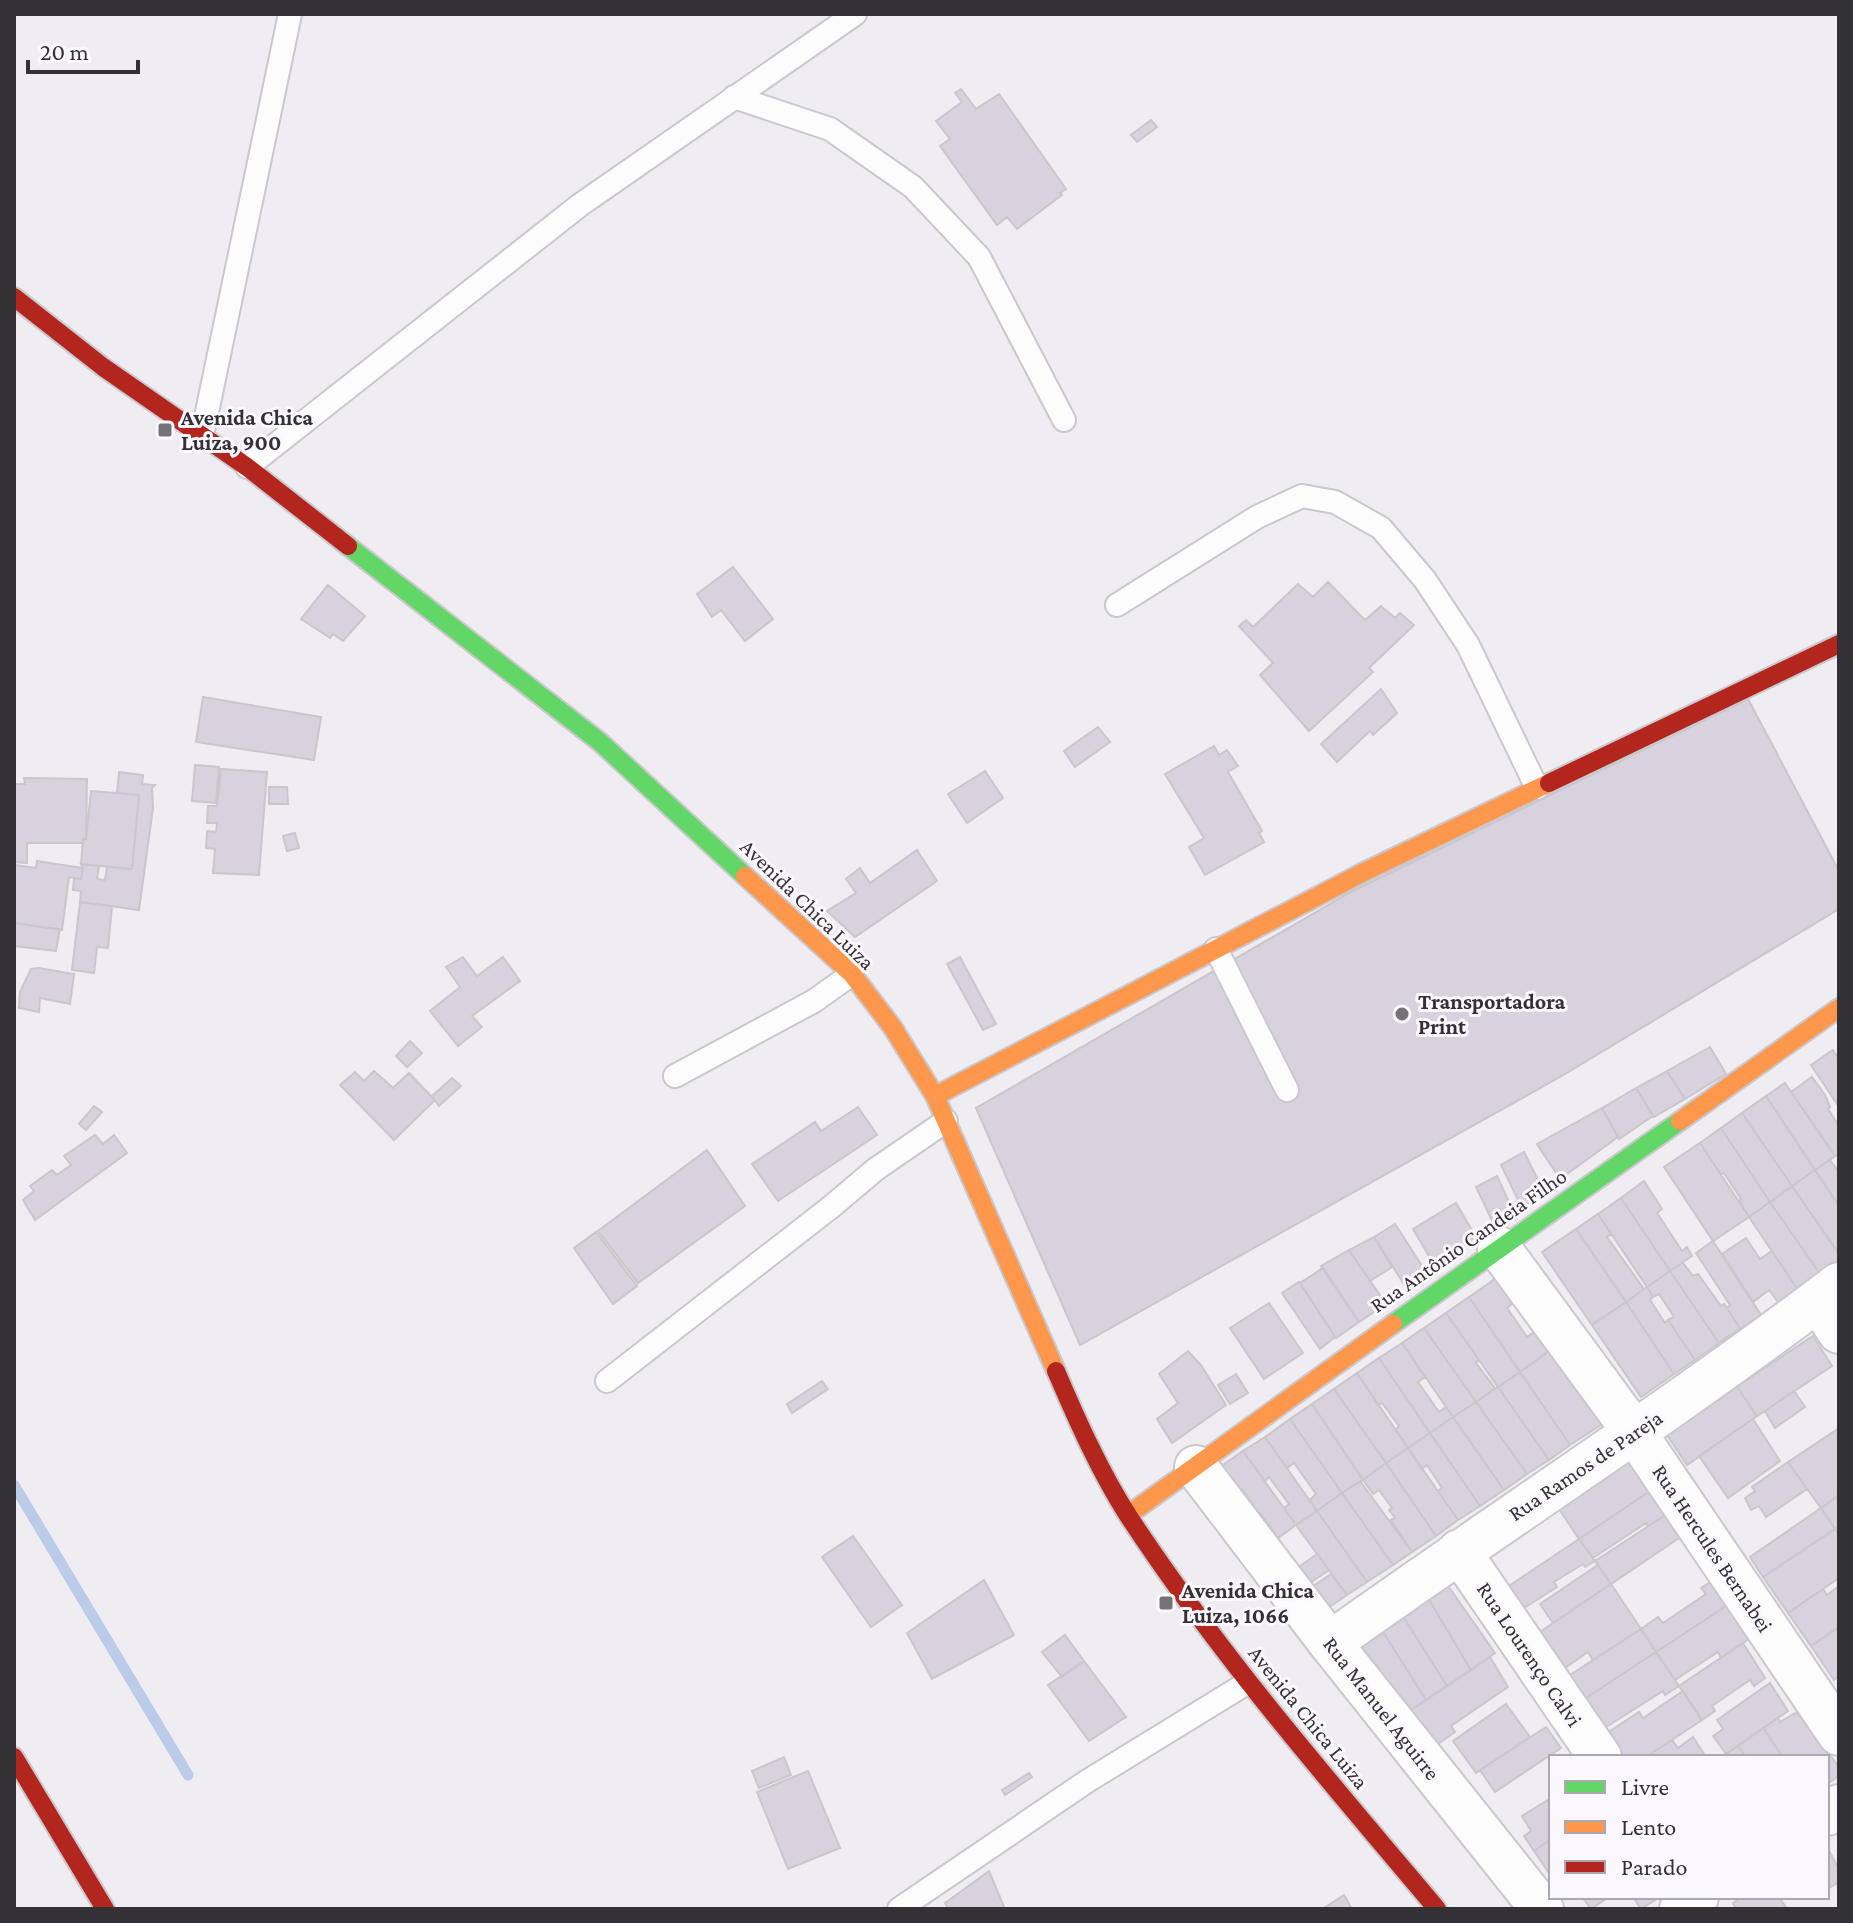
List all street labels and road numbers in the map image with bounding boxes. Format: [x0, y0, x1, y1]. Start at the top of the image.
street label: Avenida Chica Luiza [735, 834, 880, 975]
street label: Rua Antônio Candeia Filho [1365, 1163, 1571, 1318]
street label: Rua Ramos de Pareja [1504, 1405, 1667, 1526]
street label: Rua Hercules Bernabei [1647, 1460, 1778, 1637]
street label: Rua Lourenço Calvi [1472, 1577, 1587, 1732]
street label: Rua Manuel Aguirre [1318, 1632, 1445, 1785]
street label: Avenida Chica Luiza [1243, 1641, 1374, 1794]

